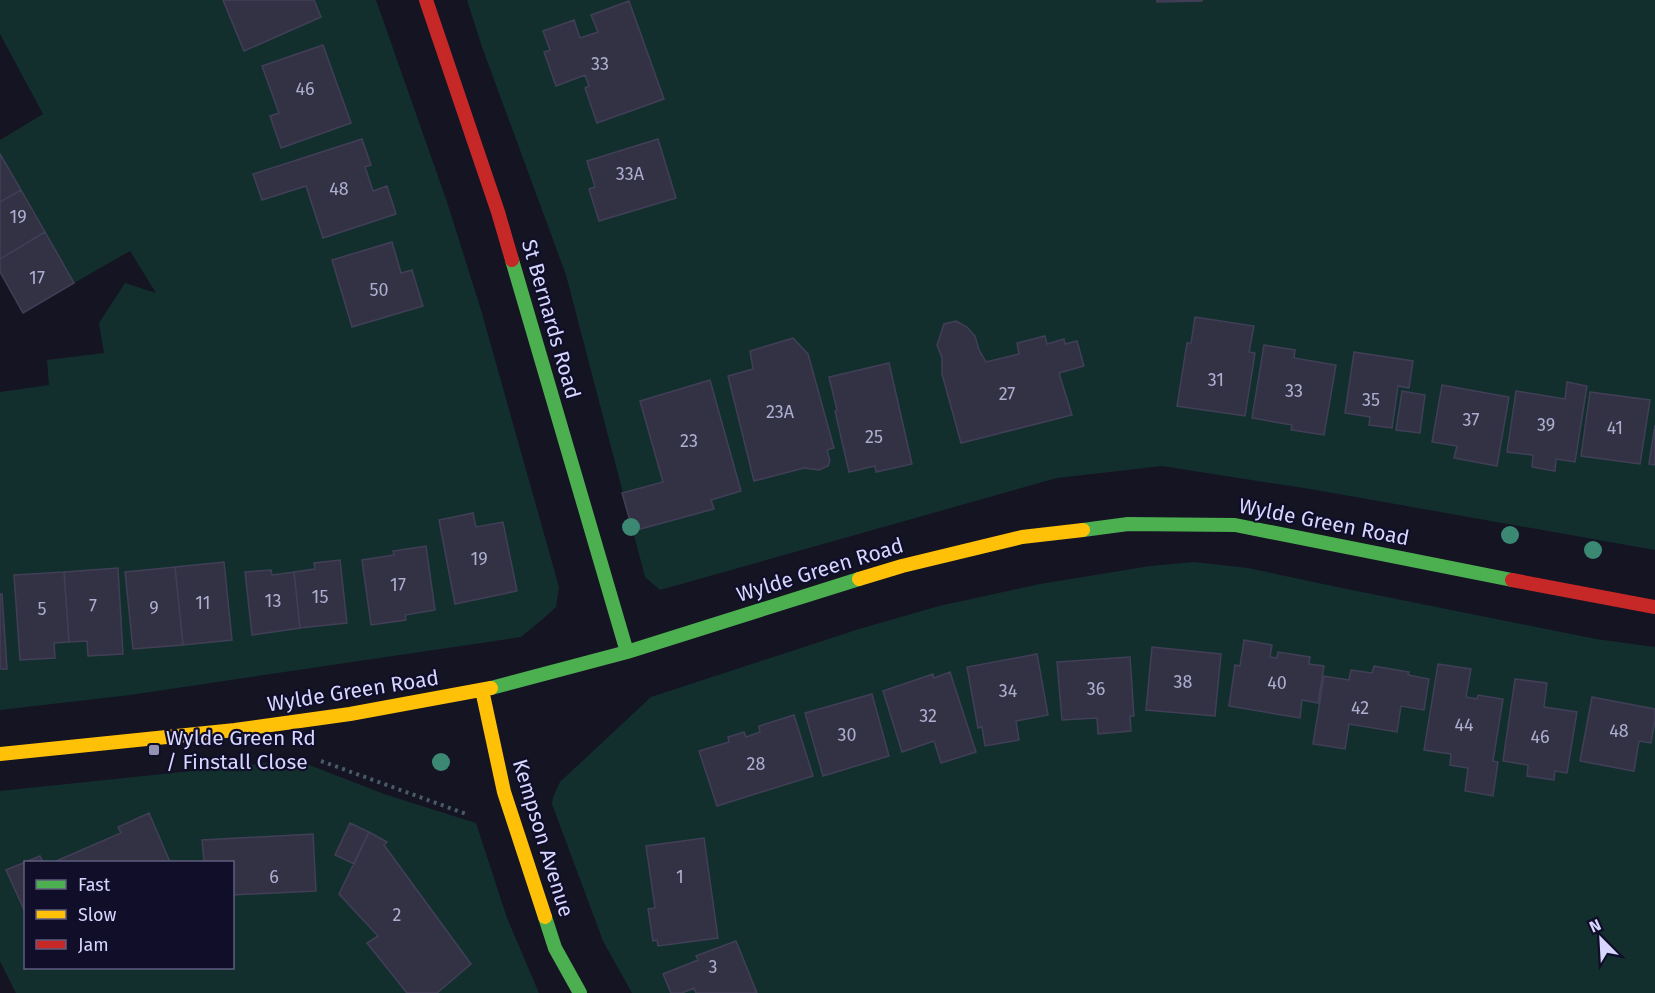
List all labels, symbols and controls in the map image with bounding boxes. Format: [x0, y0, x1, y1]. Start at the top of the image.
house number: 33 [591, 53, 609, 75]
house number: 46 [295, 78, 315, 100]
house number: 33A [616, 163, 645, 185]
house number: 48 [329, 178, 349, 200]
house number: 19 [9, 206, 27, 228]
street label: St Bernards Road [516, 236, 586, 402]
house number: 17 [29, 267, 45, 289]
house number: 50 [369, 279, 389, 301]
house number: 31 [1208, 369, 1224, 391]
house number: 33 [1285, 380, 1303, 402]
house number: 27 [999, 383, 1015, 405]
house number: 35 [1362, 389, 1380, 411]
house number: 23A [766, 401, 795, 423]
house number: 37 [1463, 409, 1479, 431]
house number: 39 [1537, 414, 1555, 436]
house number: 41 [1607, 417, 1623, 439]
house number: 25 [865, 426, 883, 448]
house number: 23 [680, 430, 698, 452]
street label: Wylde Green Road [1237, 493, 1411, 551]
street label: Wylde Green Road [733, 532, 907, 608]
house number: 19 [470, 548, 488, 570]
house number: 17 [390, 574, 406, 596]
house number: 15 [312, 586, 328, 608]
house number: 13 [265, 590, 281, 612]
house number: 11 [195, 592, 211, 614]
house number: 7 [89, 595, 97, 617]
house number: 9 [149, 597, 159, 619]
house number: 5 [37, 598, 47, 620]
street label: Wylde Green Road [265, 665, 441, 717]
house number: 38 [1174, 671, 1193, 693]
house number: 40 [1267, 672, 1287, 694]
house number: 36 [1087, 678, 1105, 700]
house number: 34 [999, 680, 1018, 702]
house number: 42 [1351, 697, 1369, 719]
house number: 32 [919, 705, 937, 727]
house number: 44 [1454, 714, 1474, 736]
house number: 48 [1609, 720, 1629, 742]
house number: 30 [837, 724, 857, 746]
place label: Wylde Green Rd / Finstall Close [166, 725, 316, 775]
house number: 46 [1530, 726, 1550, 748]
marker: Wylde Green Rd / Finstall Close [147, 743, 161, 757]
house number: 28 [747, 753, 765, 775]
street label: Kempson Avenue [507, 756, 579, 920]
legend [24, 861, 234, 969]
house number: 6 [269, 866, 279, 888]
house number: 1 [676, 866, 684, 888]
text: Fast [78, 874, 111, 896]
text: Slow [78, 904, 117, 926]
house number: 2 [393, 904, 402, 926]
north arrow [1571, 909, 1631, 969]
text: N [1586, 915, 1604, 937]
text: Jam [78, 934, 109, 956]
house number: 3 [709, 956, 717, 978]

